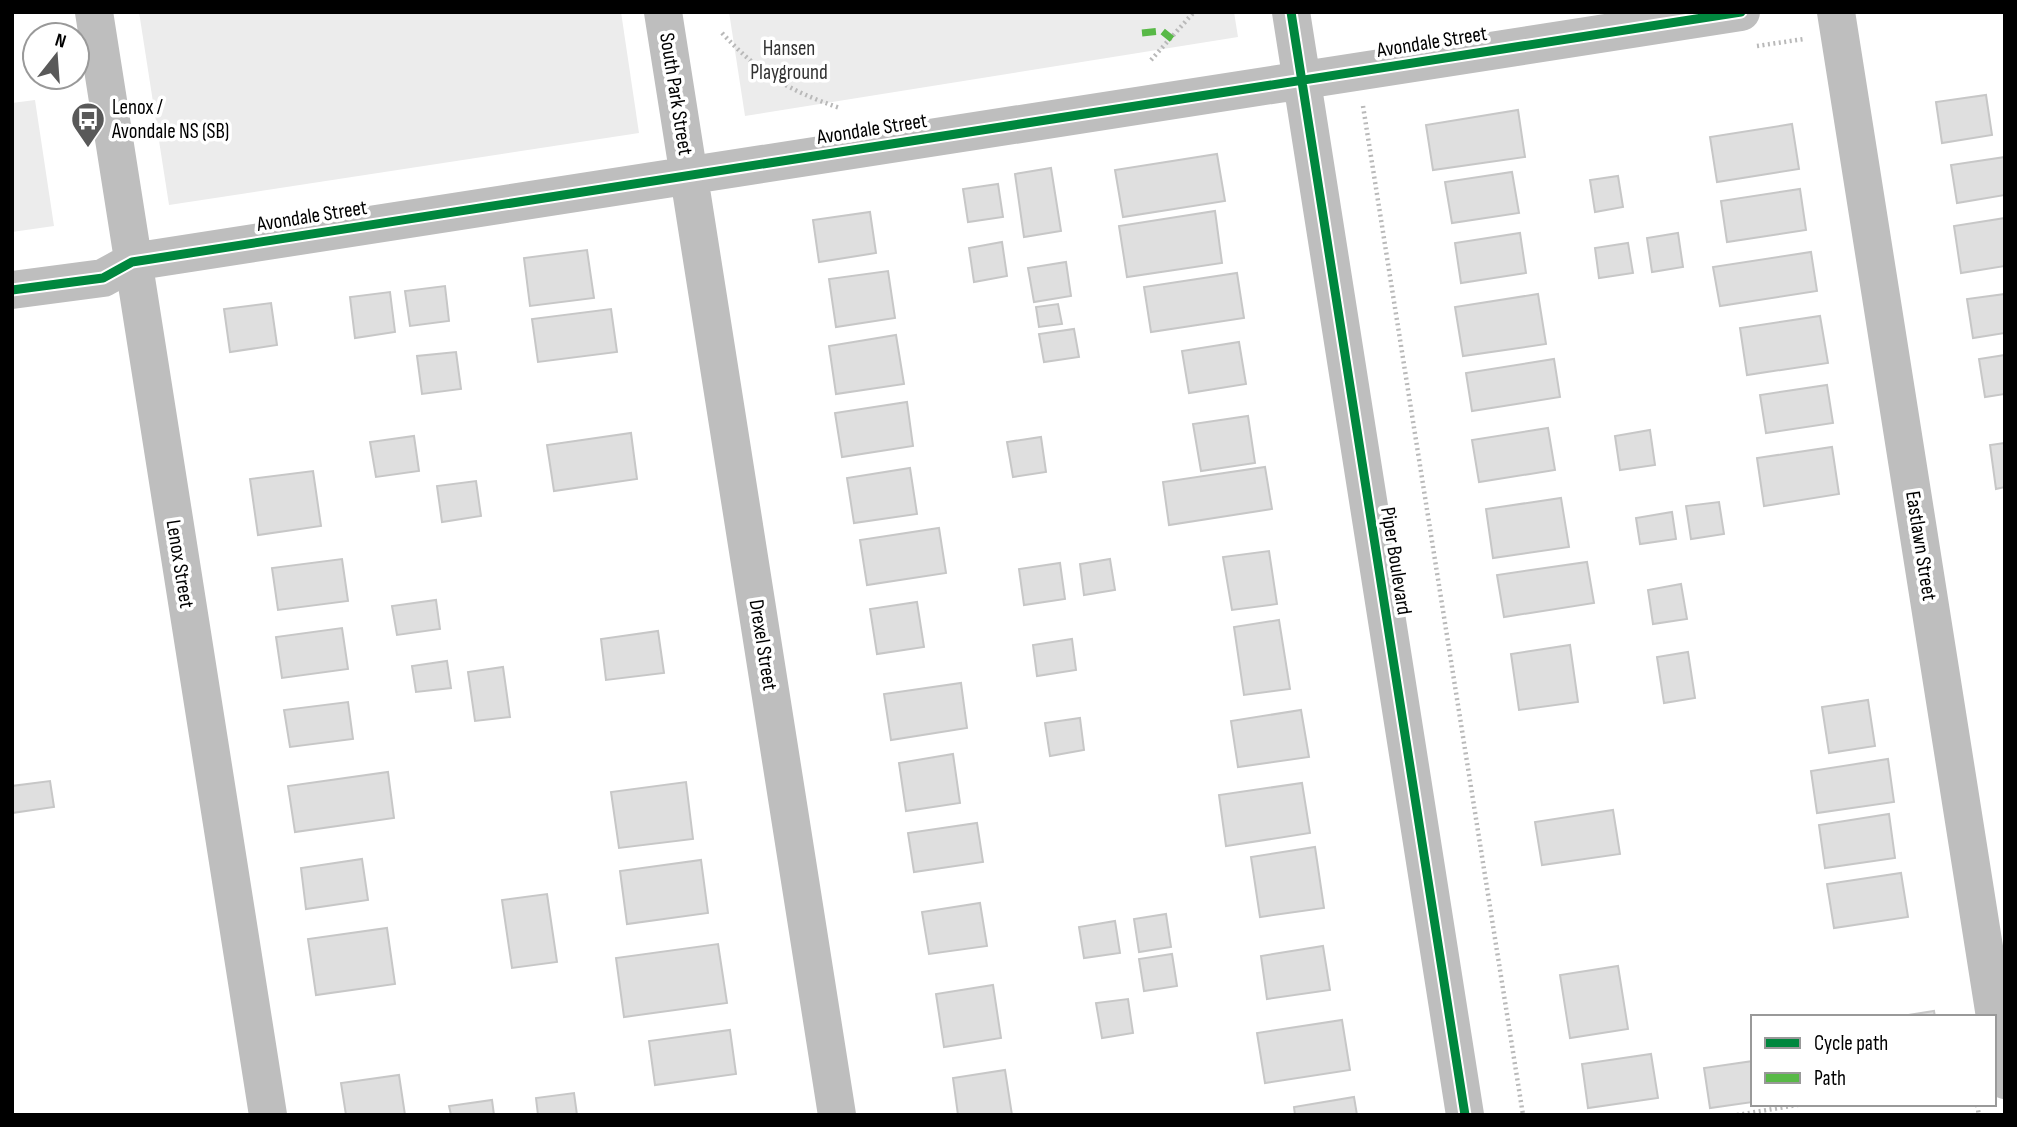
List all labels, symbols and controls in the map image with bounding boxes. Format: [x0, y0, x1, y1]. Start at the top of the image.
north arrow [21, 21, 91, 91]
street label: Avondale Street [1374, 21, 1489, 63]
text: N [52, 29, 69, 54]
street label: South Park Street [654, 31, 698, 157]
park label: Hansen Playground [750, 36, 828, 85]
place label: Lenox / Avondale NS (SB) [111, 95, 229, 144]
bus stop icon: Lenox / Avondale NS (SB) [69, 100, 107, 149]
street label: Avondale Street [814, 108, 929, 150]
street label: Avondale Street [254, 195, 369, 237]
street label: Eastlawn Street [1900, 489, 1942, 603]
street label: Piper Boulevard [1375, 505, 1417, 617]
street label: Lenox Street [161, 518, 199, 610]
street label: Drexel Street [743, 598, 783, 692]
legend [1751, 1015, 1996, 1106]
text: Cycle path [1814, 1031, 1888, 1056]
text: Path [1814, 1066, 1846, 1091]

